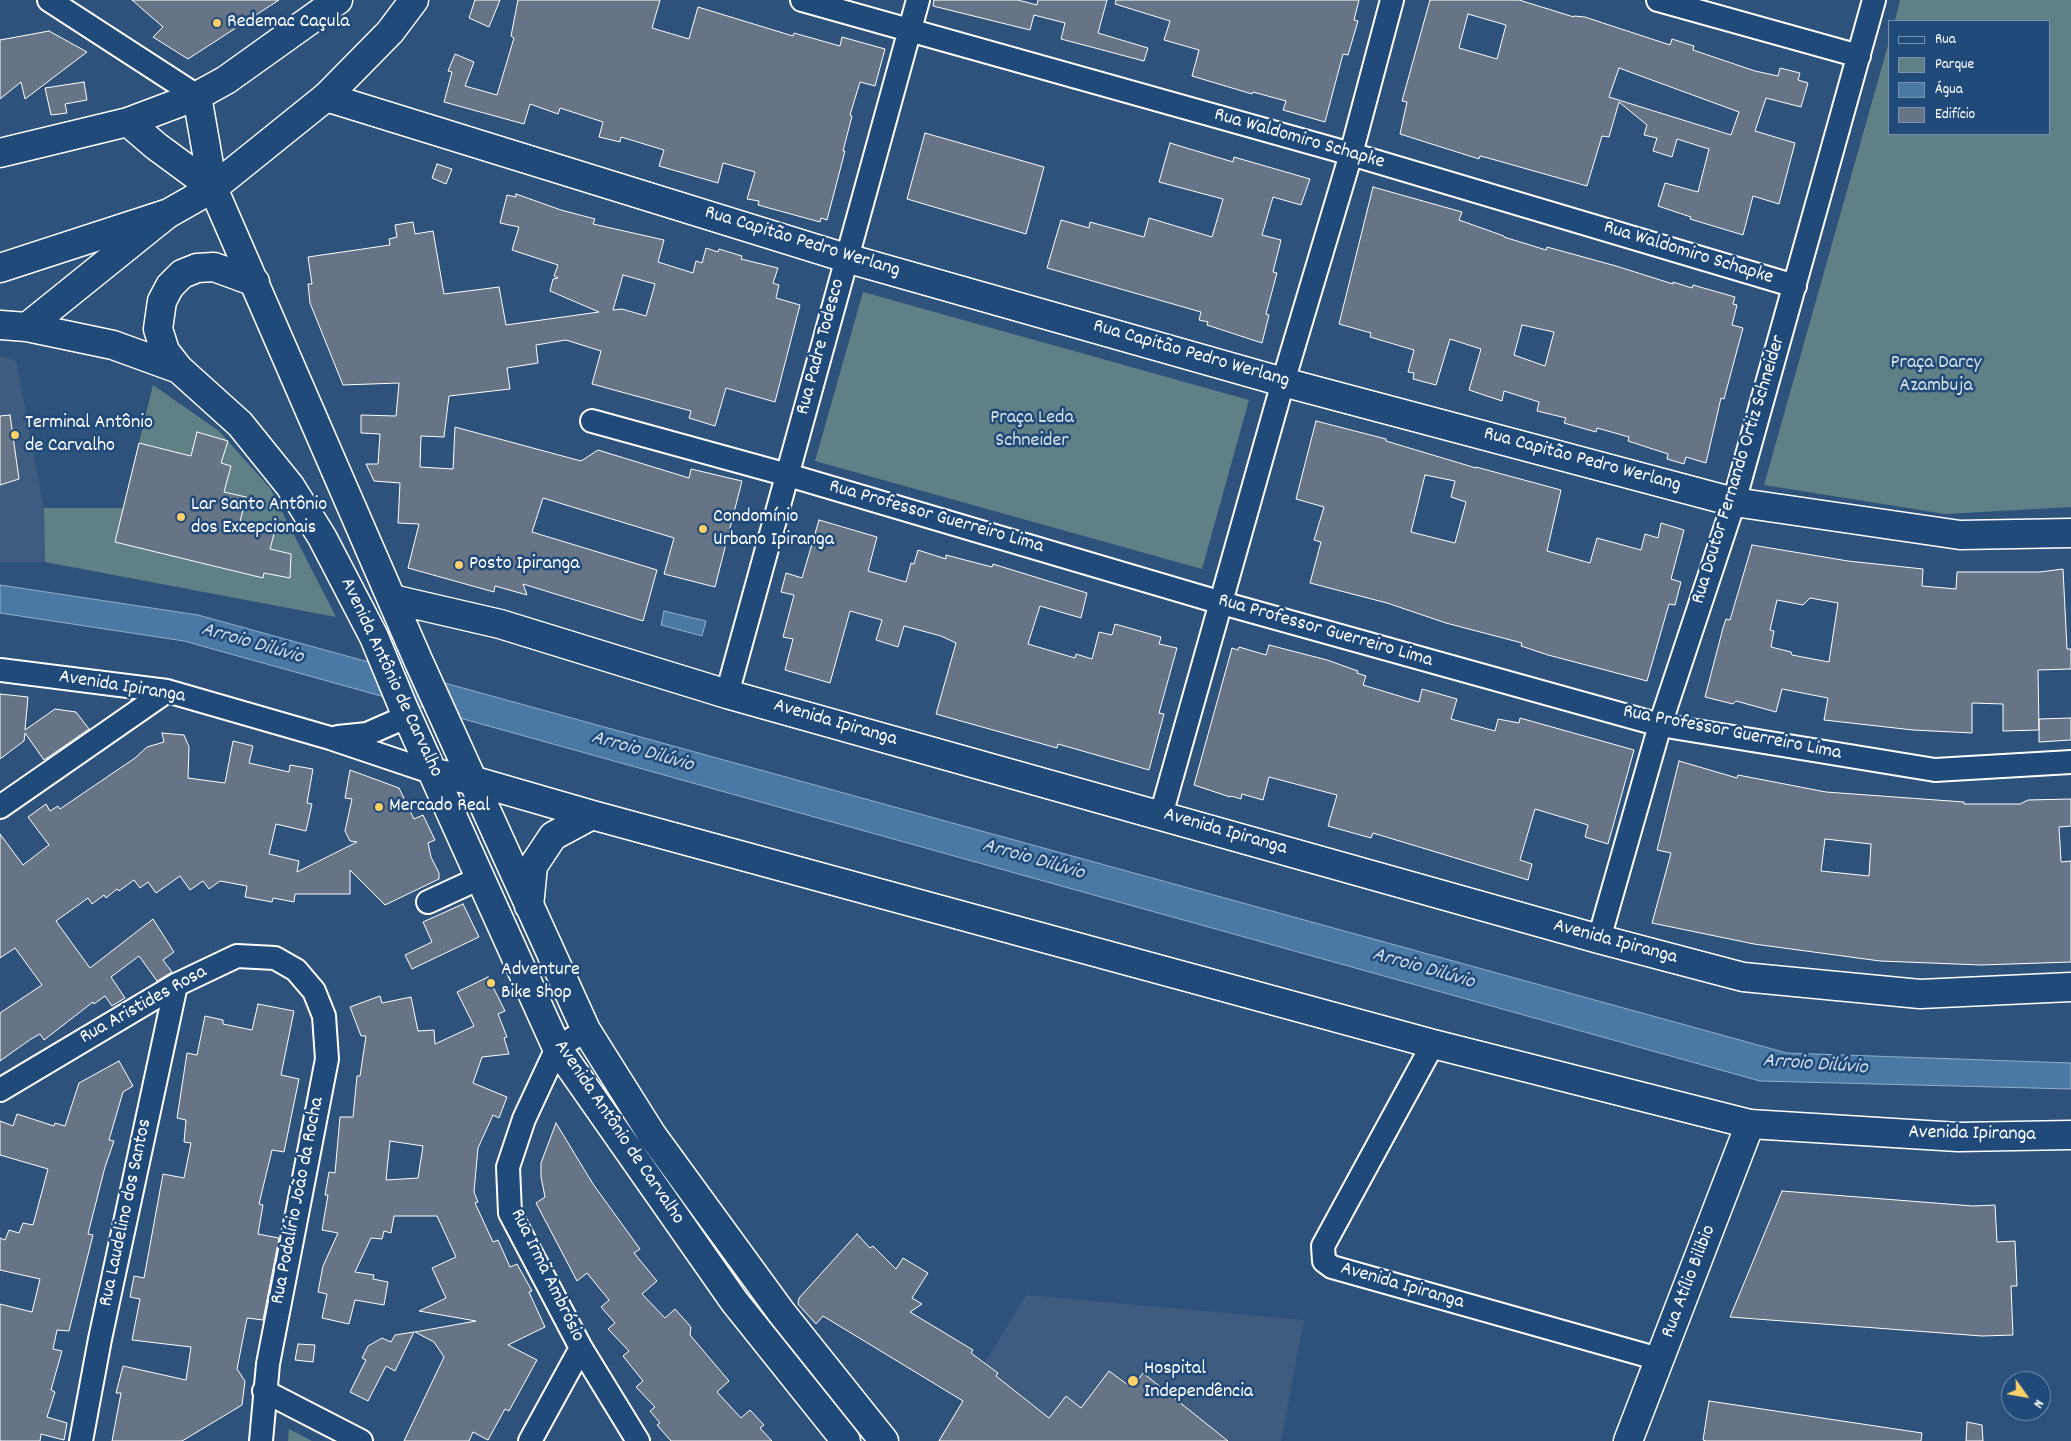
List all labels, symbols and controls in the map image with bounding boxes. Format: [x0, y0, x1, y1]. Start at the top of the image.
place label: Redemac Caçula [227, 11, 350, 35]
marker: Redemac Caçula [211, 17, 223, 29]
legend [1888, 20, 2051, 135]
text: Rua [1935, 29, 1956, 51]
text: Parque [1935, 54, 1974, 76]
text: Água [1935, 79, 1963, 101]
street label: Rua Waldomiro Schapke [1211, 104, 1387, 176]
text: Edifício [1935, 104, 1975, 126]
street label: Rua Capitão Pedro Werlang [701, 202, 903, 284]
street label: Rua Waldomiro Schapke [1600, 217, 1776, 291]
street label: Rua Padre Todesco [792, 276, 852, 418]
street label: Rua Capitão Pedro Werlang [1090, 315, 1292, 395]
street label: Rua Doutor Fernando Ortiz Schneider [1688, 333, 1792, 607]
park label: Praça Darcy Azambuja [1890, 352, 1982, 399]
park label: Praça Leda Schneider [990, 407, 1074, 454]
place label: Terminal Antônio de Carvalho [25, 412, 153, 459]
street label: Rua Capitão Pedro Werlang [1481, 423, 1683, 499]
marker: Terminal Antônio de Carvalho [9, 429, 21, 441]
street label: Rua Professor Guerreiro Lima [826, 476, 1046, 560]
place label: Lar Santo Antônio dos Excepcionais [191, 494, 327, 541]
place label: Condomínio Urbano Ipiranga [713, 506, 834, 553]
marker: Lar Santo Antônio dos Excepcionais [175, 511, 187, 523]
marker: Condomínio Urbano Ipiranga [697, 523, 709, 535]
place label: Posto Ipiranga [469, 553, 580, 577]
marker: Posto Ipiranga [453, 559, 465, 571]
street label: Avenida Antônio de Carvalho [333, 575, 447, 781]
street label: Rua Professor Guerreiro Lima [1215, 590, 1435, 674]
water label: Arroio Dilúvio [198, 618, 306, 672]
street label: Avenida Ipiranga [57, 666, 187, 710]
street label: Avenida Ipiranga [770, 695, 900, 753]
street label: Rua Professor Guerreiro Lima [1621, 701, 1843, 767]
water label: Arroio Dilúvio [588, 726, 696, 780]
place label: Mercado Real [389, 795, 490, 819]
marker: Mercado Real [373, 801, 385, 813]
street label: Avenida Ipiranga [1160, 804, 1290, 862]
water label: Arroio Dilúvio [979, 834, 1087, 888]
street label: Avenida Ipiranga [1550, 915, 1680, 971]
water label: Arroio Dilúvio [1369, 943, 1477, 997]
place label: Adventure Bike Shop [501, 959, 580, 1006]
street label: Rua Aristides Rosa [76, 961, 212, 1051]
marker: Adventure Bike Shop [485, 977, 497, 989]
street label: Avenida Antônio de Carvalho [547, 1036, 689, 1230]
water label: Arroio Dilúvio [1762, 1050, 1868, 1082]
street label: Rua Podalírio João da Rocha [267, 1096, 331, 1306]
street label: Rua Laudelino dos Santos [95, 1117, 159, 1309]
street label: Avenida Ipiranga [1908, 1122, 2036, 1148]
street label: Rua Irmã Ambrósio [503, 1206, 589, 1346]
street label: Rua Atílio Bilibio [1657, 1222, 1723, 1342]
street label: Avenida Ipiranga [1337, 1258, 1467, 1316]
place label: Hospital Independência [1144, 1358, 1253, 1405]
north arrow [2001, 1371, 2051, 1421]
marker: Hospital Independência [1126, 1374, 1140, 1388]
text: N [2028, 1395, 2048, 1412]

